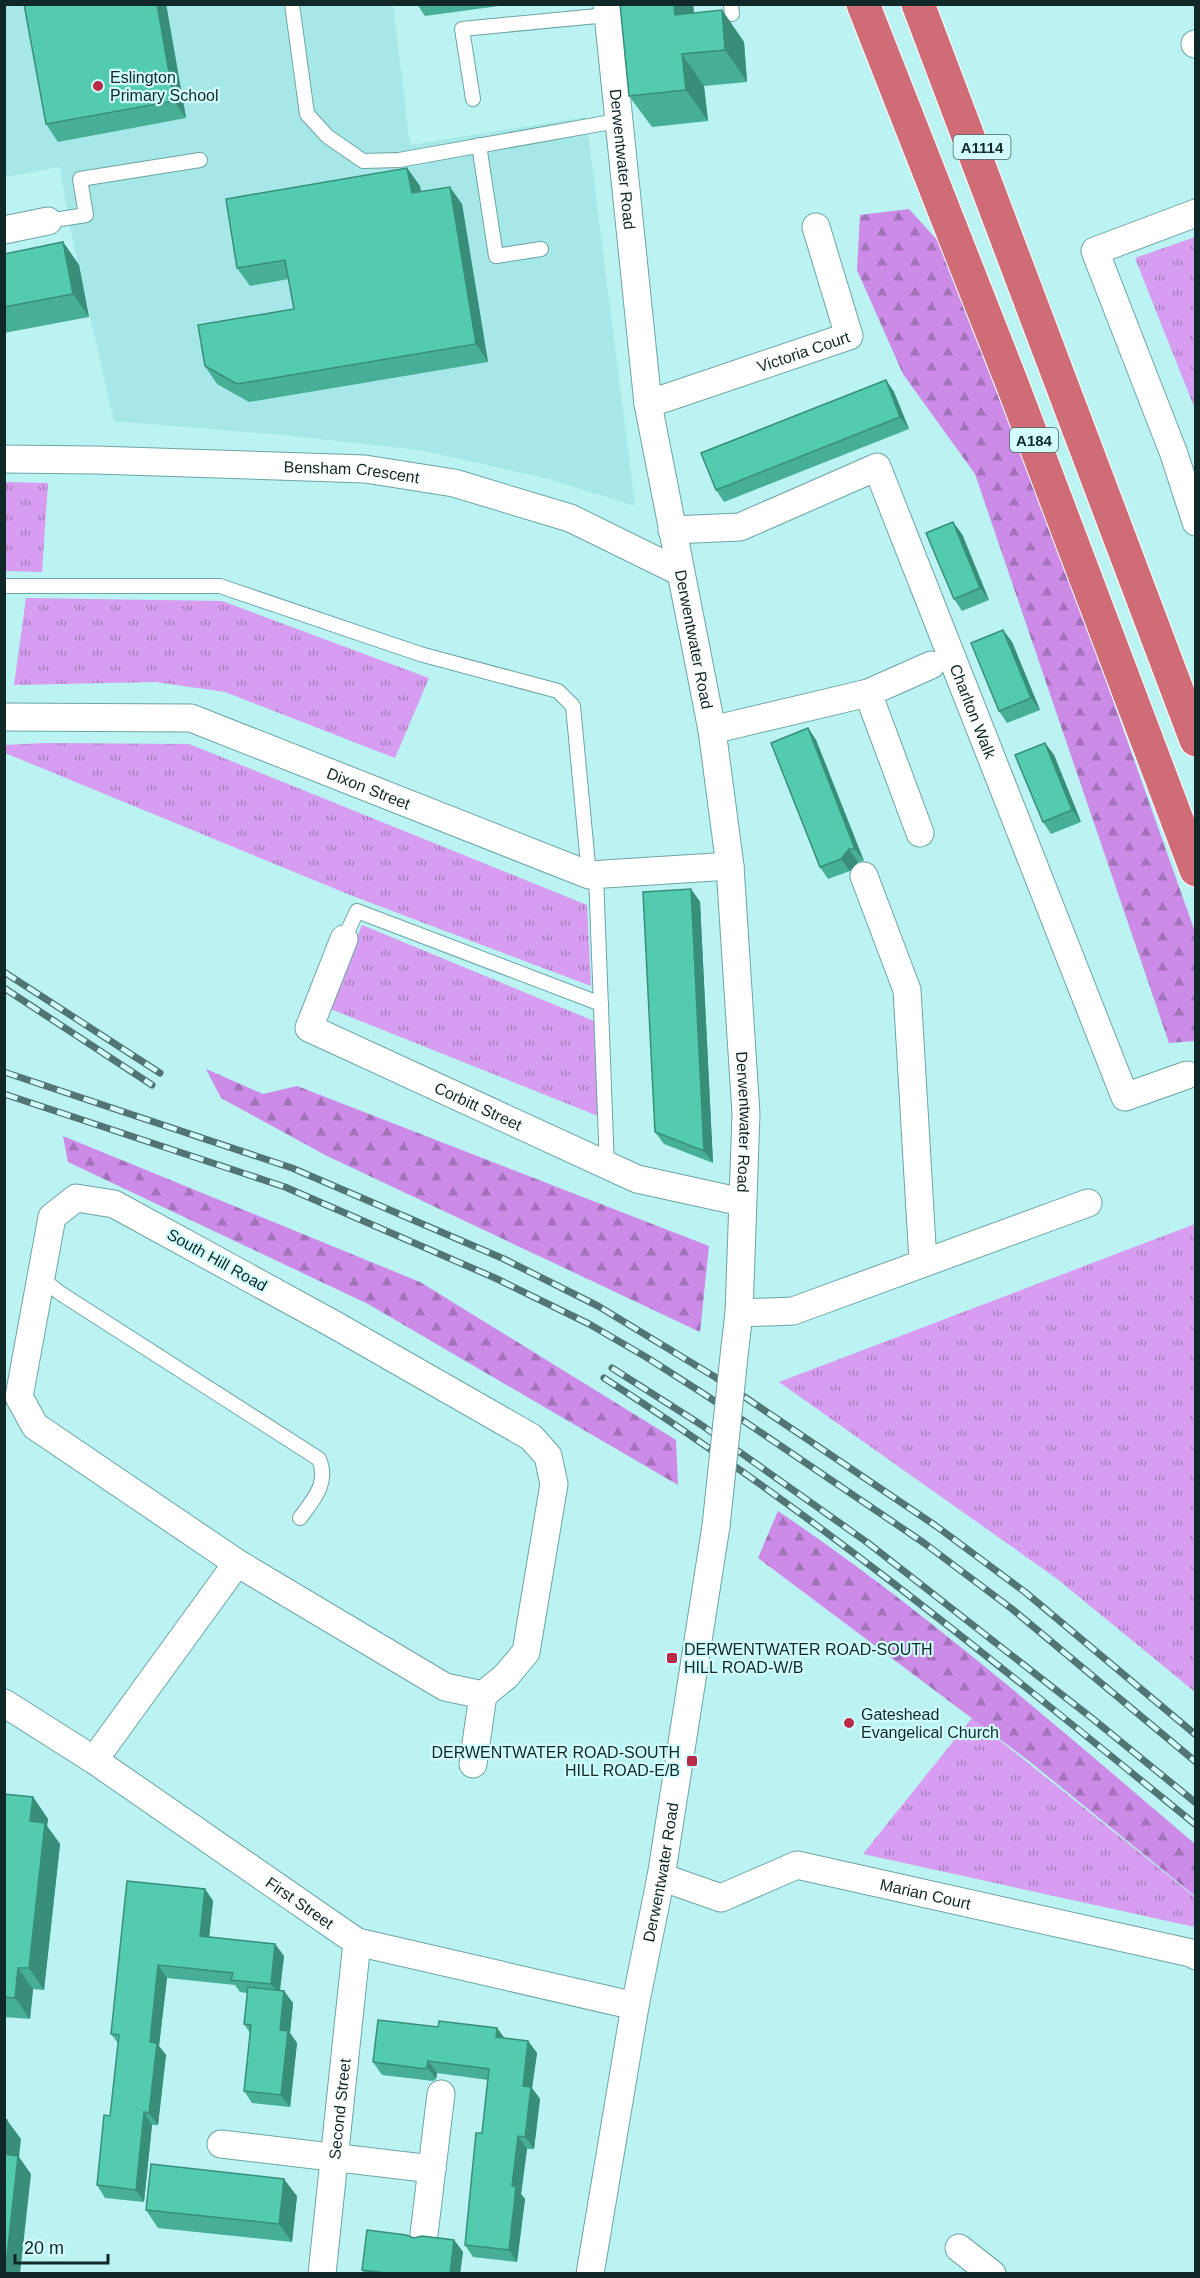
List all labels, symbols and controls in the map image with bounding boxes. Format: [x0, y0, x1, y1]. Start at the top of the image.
place label: Eslington Primary School [110, 69, 218, 104]
marker: Eslington Primary School [91, 79, 105, 93]
street label: Derwentwater Road [607, 88, 639, 230]
road number: A1114 [954, 135, 1010, 159]
street label: Victoria Court [755, 328, 852, 375]
road number: A184 [1010, 428, 1058, 452]
street label: Bensham Crescent [284, 458, 421, 486]
street label: Derwentwater Road [672, 568, 716, 710]
street label: Charlton Walk [947, 662, 1000, 762]
street label: Dixon Street [325, 764, 413, 812]
street label: Derwentwater Road [733, 1051, 755, 1193]
street label: Corbitt Street [432, 1078, 525, 1134]
street label: South Hill Road [164, 1226, 270, 1294]
place label: DERWENTWATER ROAD-SOUTH HILL ROAD-W/B [684, 1641, 933, 1676]
marker: DERWENTWATER ROAD-SOUTH HILL ROAD-W/B [665, 1651, 679, 1665]
place label: Gateshead Evangelical Church [861, 1706, 999, 1741]
marker: Gateshead Evangelical Church [842, 1716, 856, 1730]
place label: DERWENTWATER ROAD-SOUTH HILL ROAD-E/B [431, 1744, 680, 1779]
marker: DERWENTWATER ROAD-SOUTH HILL ROAD-E/B [685, 1754, 699, 1768]
street label: Derwentwater Road [640, 1801, 681, 1943]
street label: First Street [263, 1873, 337, 1932]
street label: Marian Court [878, 1875, 973, 1912]
street label: Second Street [326, 2057, 353, 2160]
scale bar [15, 2227, 108, 2265]
text: 20 m [24, 2238, 64, 2258]

